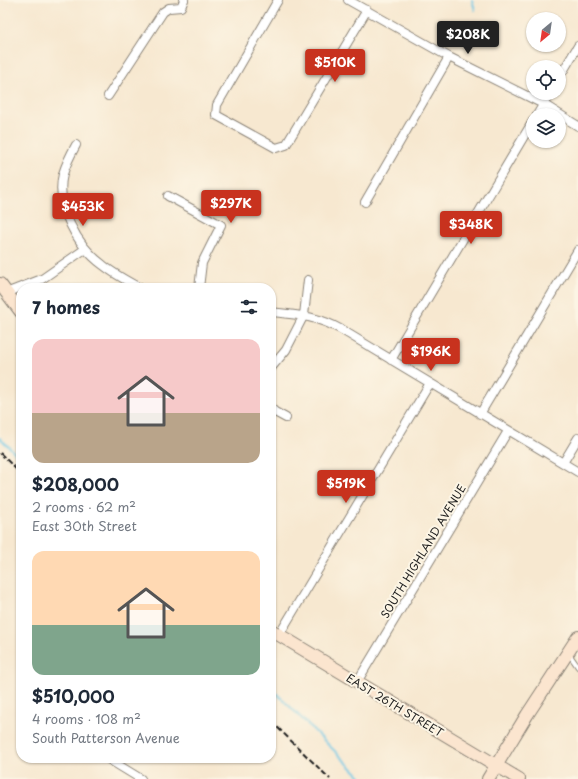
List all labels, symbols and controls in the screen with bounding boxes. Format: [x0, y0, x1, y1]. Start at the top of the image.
north arrow [526, 12, 566, 52]
map controls [526, 12, 566, 148]
pin: $208K [440, 21, 496, 55]
text: $208K [446, 24, 490, 43]
pin: $510K [307, 49, 363, 83]
text: $510K [314, 52, 356, 71]
button: locate [526, 60, 566, 100]
button: layers [526, 108, 566, 148]
pin: $297K [203, 190, 259, 224]
pin: $453K [55, 193, 111, 227]
text: $297K [210, 193, 252, 212]
text: $453K [61, 196, 105, 215]
pin: $348K [443, 211, 499, 245]
text: $348K [449, 214, 493, 233]
text: 7 homes [32, 294, 100, 320]
icon: filters [238, 296, 260, 318]
pin: $196K [403, 338, 459, 372]
text: $196K [411, 341, 451, 360]
icon: home [110, 365, 182, 437]
pin: $519K [318, 470, 374, 504]
text: $208,000 [32, 471, 119, 497]
text: $519K [326, 473, 366, 492]
street label: SOUTH HIGHLAND AVENUE [376, 481, 470, 621]
text: 2 rooms · 62 m² [32, 497, 136, 516]
text: East 30th Street [32, 516, 137, 535]
icon: home [110, 577, 182, 649]
street label: EAST 26TH STREET [343, 669, 447, 741]
text: $510,000 [32, 683, 115, 709]
text: 4 rooms · 108 m² [32, 709, 141, 728]
text: South Patterson Avenue [32, 728, 180, 747]

